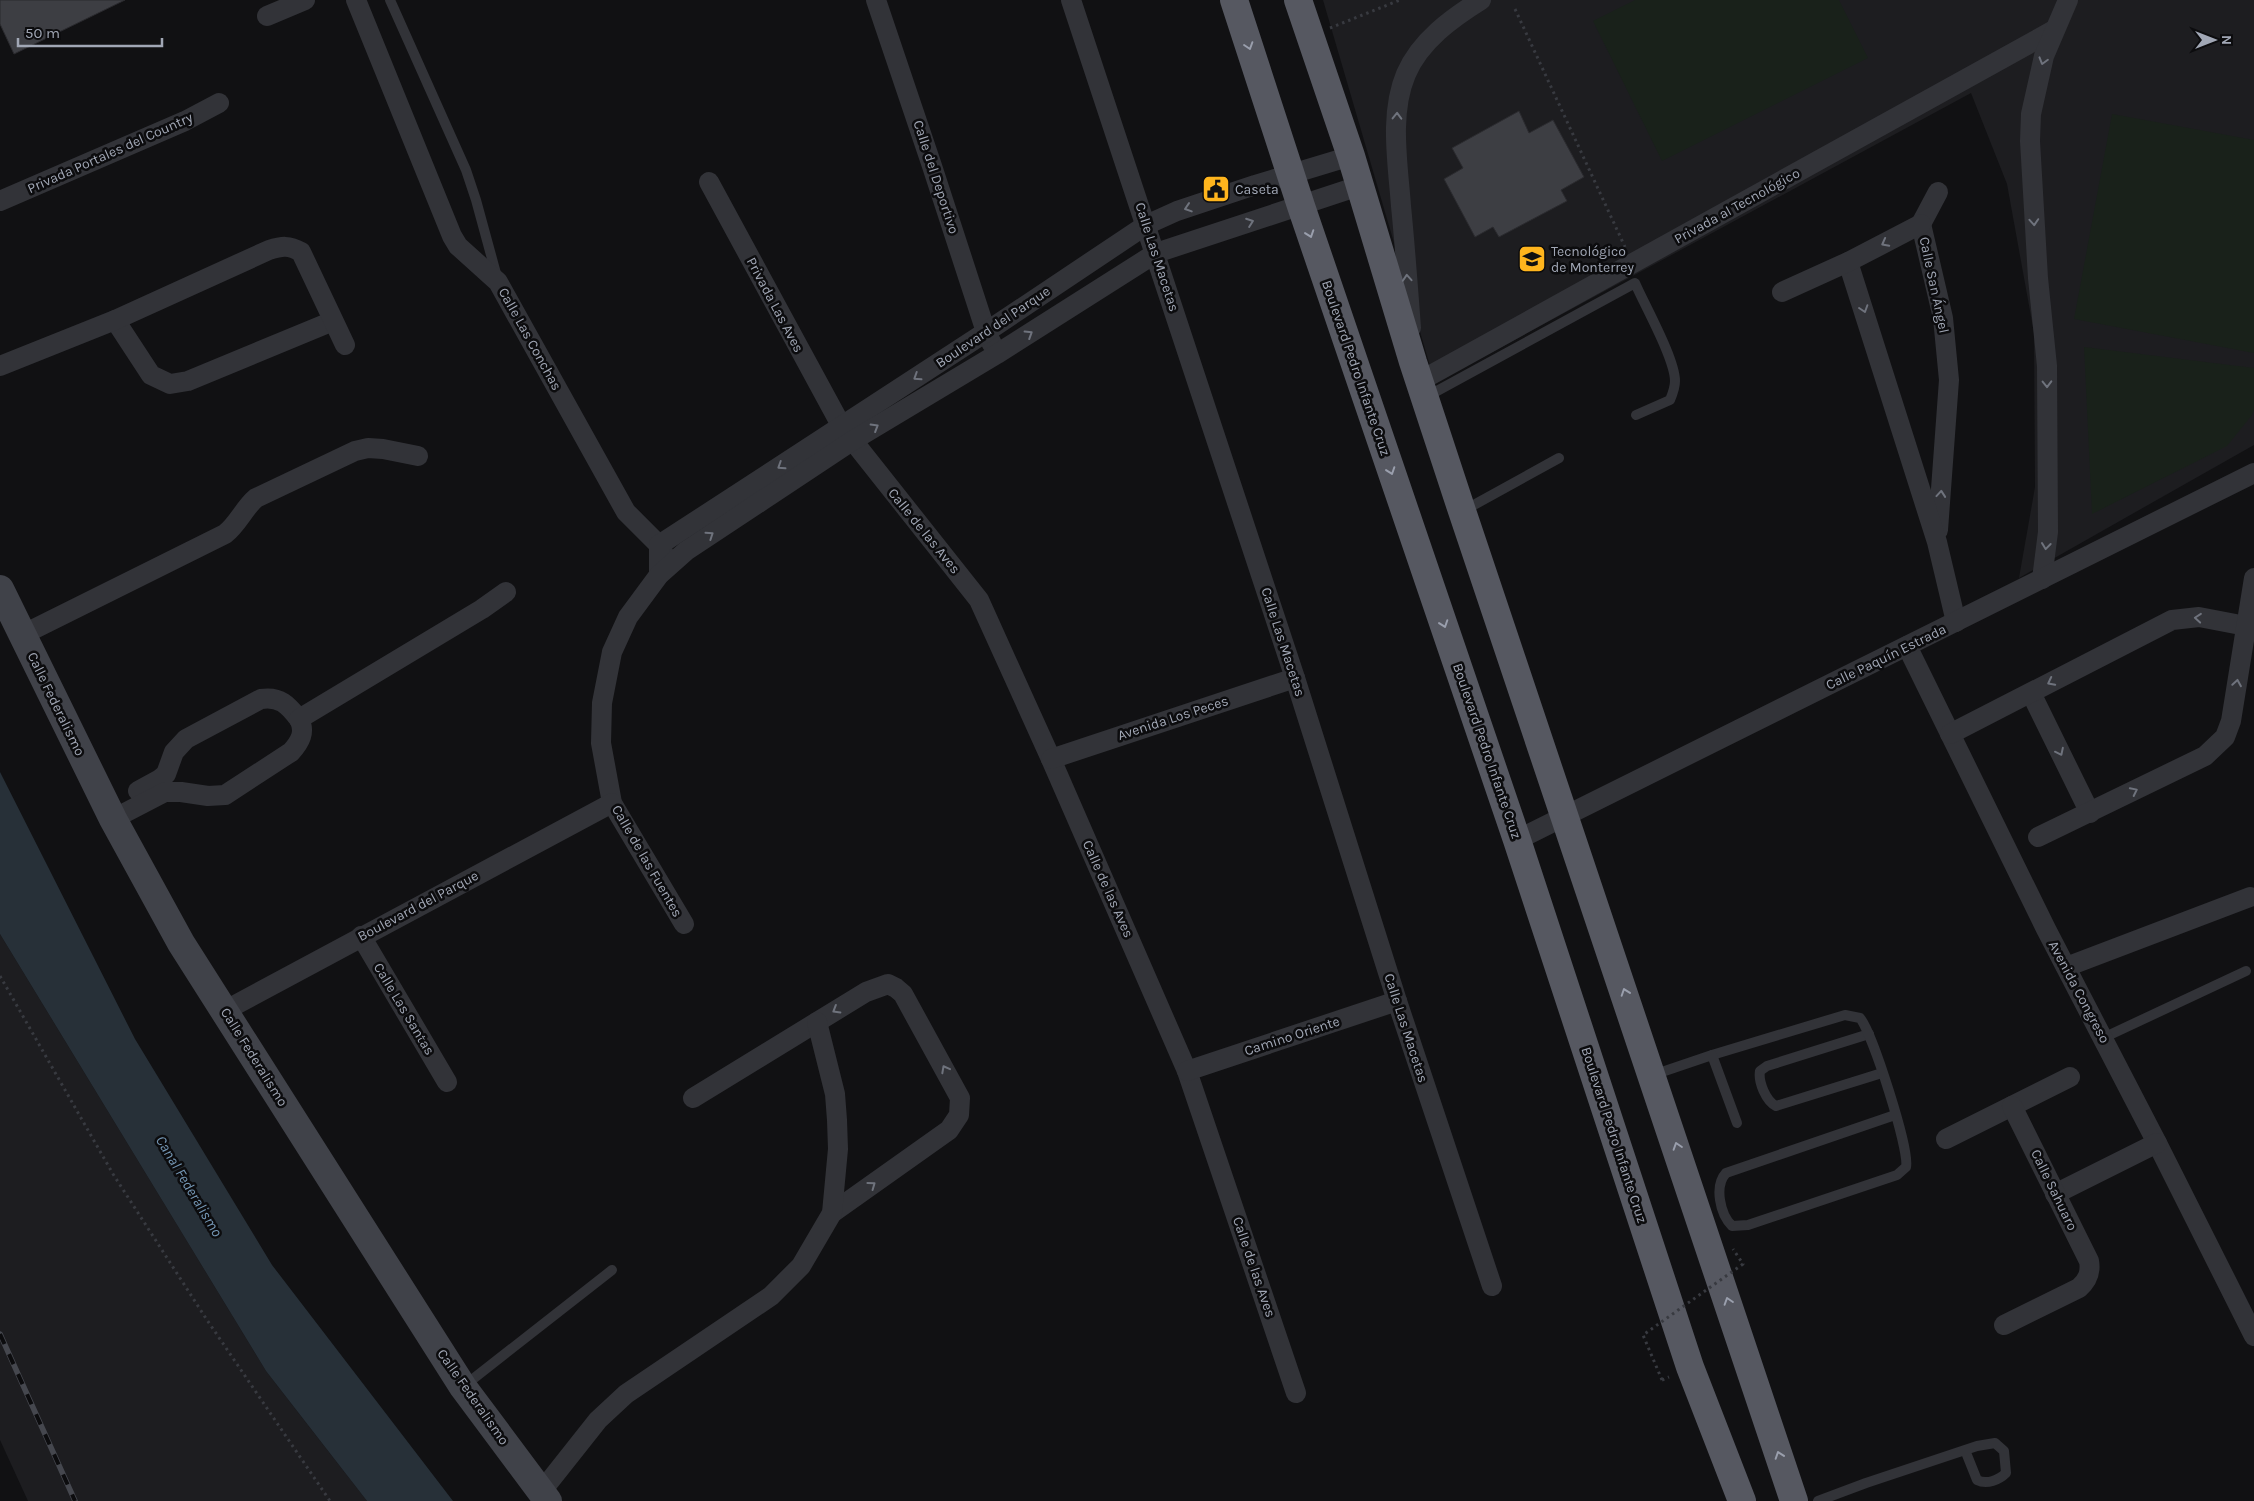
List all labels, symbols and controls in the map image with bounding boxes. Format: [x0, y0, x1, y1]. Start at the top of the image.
scale bar [18, 15, 161, 47]
north arrow [2189, 15, 2239, 65]
text: 50 m [25, 24, 60, 42]
text: N [2218, 35, 2235, 45]
one-way arrow [1243, 42, 1253, 50]
one-way arrow [2038, 57, 2049, 66]
street label: Privada Portales del Country [25, 109, 196, 197]
one-way arrow [1392, 112, 1403, 120]
street label: Calle del Deportivo [910, 118, 962, 236]
street label: Privada al Tecnológico [1671, 164, 1803, 248]
public building icon: Caseta [1201, 174, 1231, 204]
place label: Caseta [1235, 181, 1279, 198]
street label: Calle Las Macetas [1131, 200, 1183, 314]
one-way arrow [1184, 202, 1192, 212]
one-way arrow [1245, 218, 1254, 228]
one-way arrow [2028, 218, 2039, 226]
one-way arrow [1304, 229, 1314, 238]
street label: Calle San Ángel [1915, 235, 1953, 335]
one-way arrow [1881, 237, 1890, 247]
place label: Tecnológico de Monterrey [1551, 243, 1635, 276]
school or university icon: Tecnológico de Monterrey [1517, 244, 1547, 274]
street label: Privada Las Aves [743, 255, 807, 355]
one-way arrow [1402, 274, 1413, 282]
street label: Boulevard Pedro Infante Cruz [1318, 278, 1394, 458]
street label: Boulevard del Parque [933, 282, 1053, 372]
street label: Calle Las Conchas [495, 285, 565, 393]
one-way arrow [1858, 304, 1868, 312]
one-way arrow [1023, 331, 1032, 340]
one-way arrow [913, 371, 922, 381]
one-way arrow [2042, 380, 2052, 388]
one-way arrow [869, 424, 878, 434]
one-way arrow [777, 460, 786, 469]
one-way arrow [1385, 466, 1395, 474]
street label: Calle de las Aves [884, 485, 964, 577]
one-way arrow [1935, 489, 1946, 497]
one-way arrow [704, 532, 713, 542]
one-way arrow [2041, 543, 2052, 551]
street label: Calle Las Macetas [1257, 585, 1309, 699]
one-way arrow [2194, 613, 2202, 624]
one-way arrow [1438, 620, 1448, 628]
street label: Calle Paquín Estrada [1823, 620, 1949, 694]
street label: Calle Federalismo [24, 649, 88, 759]
street label: Boulevard Pedro Infante Cruz [1449, 661, 1525, 841]
one-way arrow [2047, 676, 2056, 686]
one-way arrow [2231, 679, 2242, 687]
street label: Avenida Los Peces [1115, 692, 1231, 744]
one-way arrow [2054, 747, 2064, 756]
one-way arrow [2129, 787, 2138, 797]
street label: Calle de las Fuentes [608, 802, 686, 920]
street label: Calle de las Aves [1079, 838, 1137, 940]
street label: Boulevard del Parque [355, 867, 481, 945]
street label: Avenida Congreso [2045, 938, 2113, 1046]
street label: Calle Las Santas [370, 960, 438, 1058]
street label: Calle Las Macetas [1380, 971, 1432, 1085]
one-way arrow [1620, 989, 1630, 997]
street label: Calle Federalismo [217, 1004, 291, 1110]
one-way arrow [833, 1004, 842, 1014]
street label: Camino Oriente [1242, 1013, 1342, 1059]
street label: Boulevard Pedro Infante Cruz [1577, 1045, 1651, 1225]
one-way arrow [941, 1066, 951, 1075]
water label: Canal Federalismo [152, 1132, 227, 1240]
one-way arrow [1672, 1143, 1682, 1151]
street label: Calle Sahuaro [2027, 1147, 2081, 1233]
one-way arrow [866, 1182, 876, 1191]
street label: Calle de las Aves [1229, 1215, 1279, 1319]
one-way arrow [1724, 1297, 1734, 1305]
street label: Calle Federalismo [434, 1346, 512, 1448]
one-way arrow [1775, 1451, 1785, 1459]

